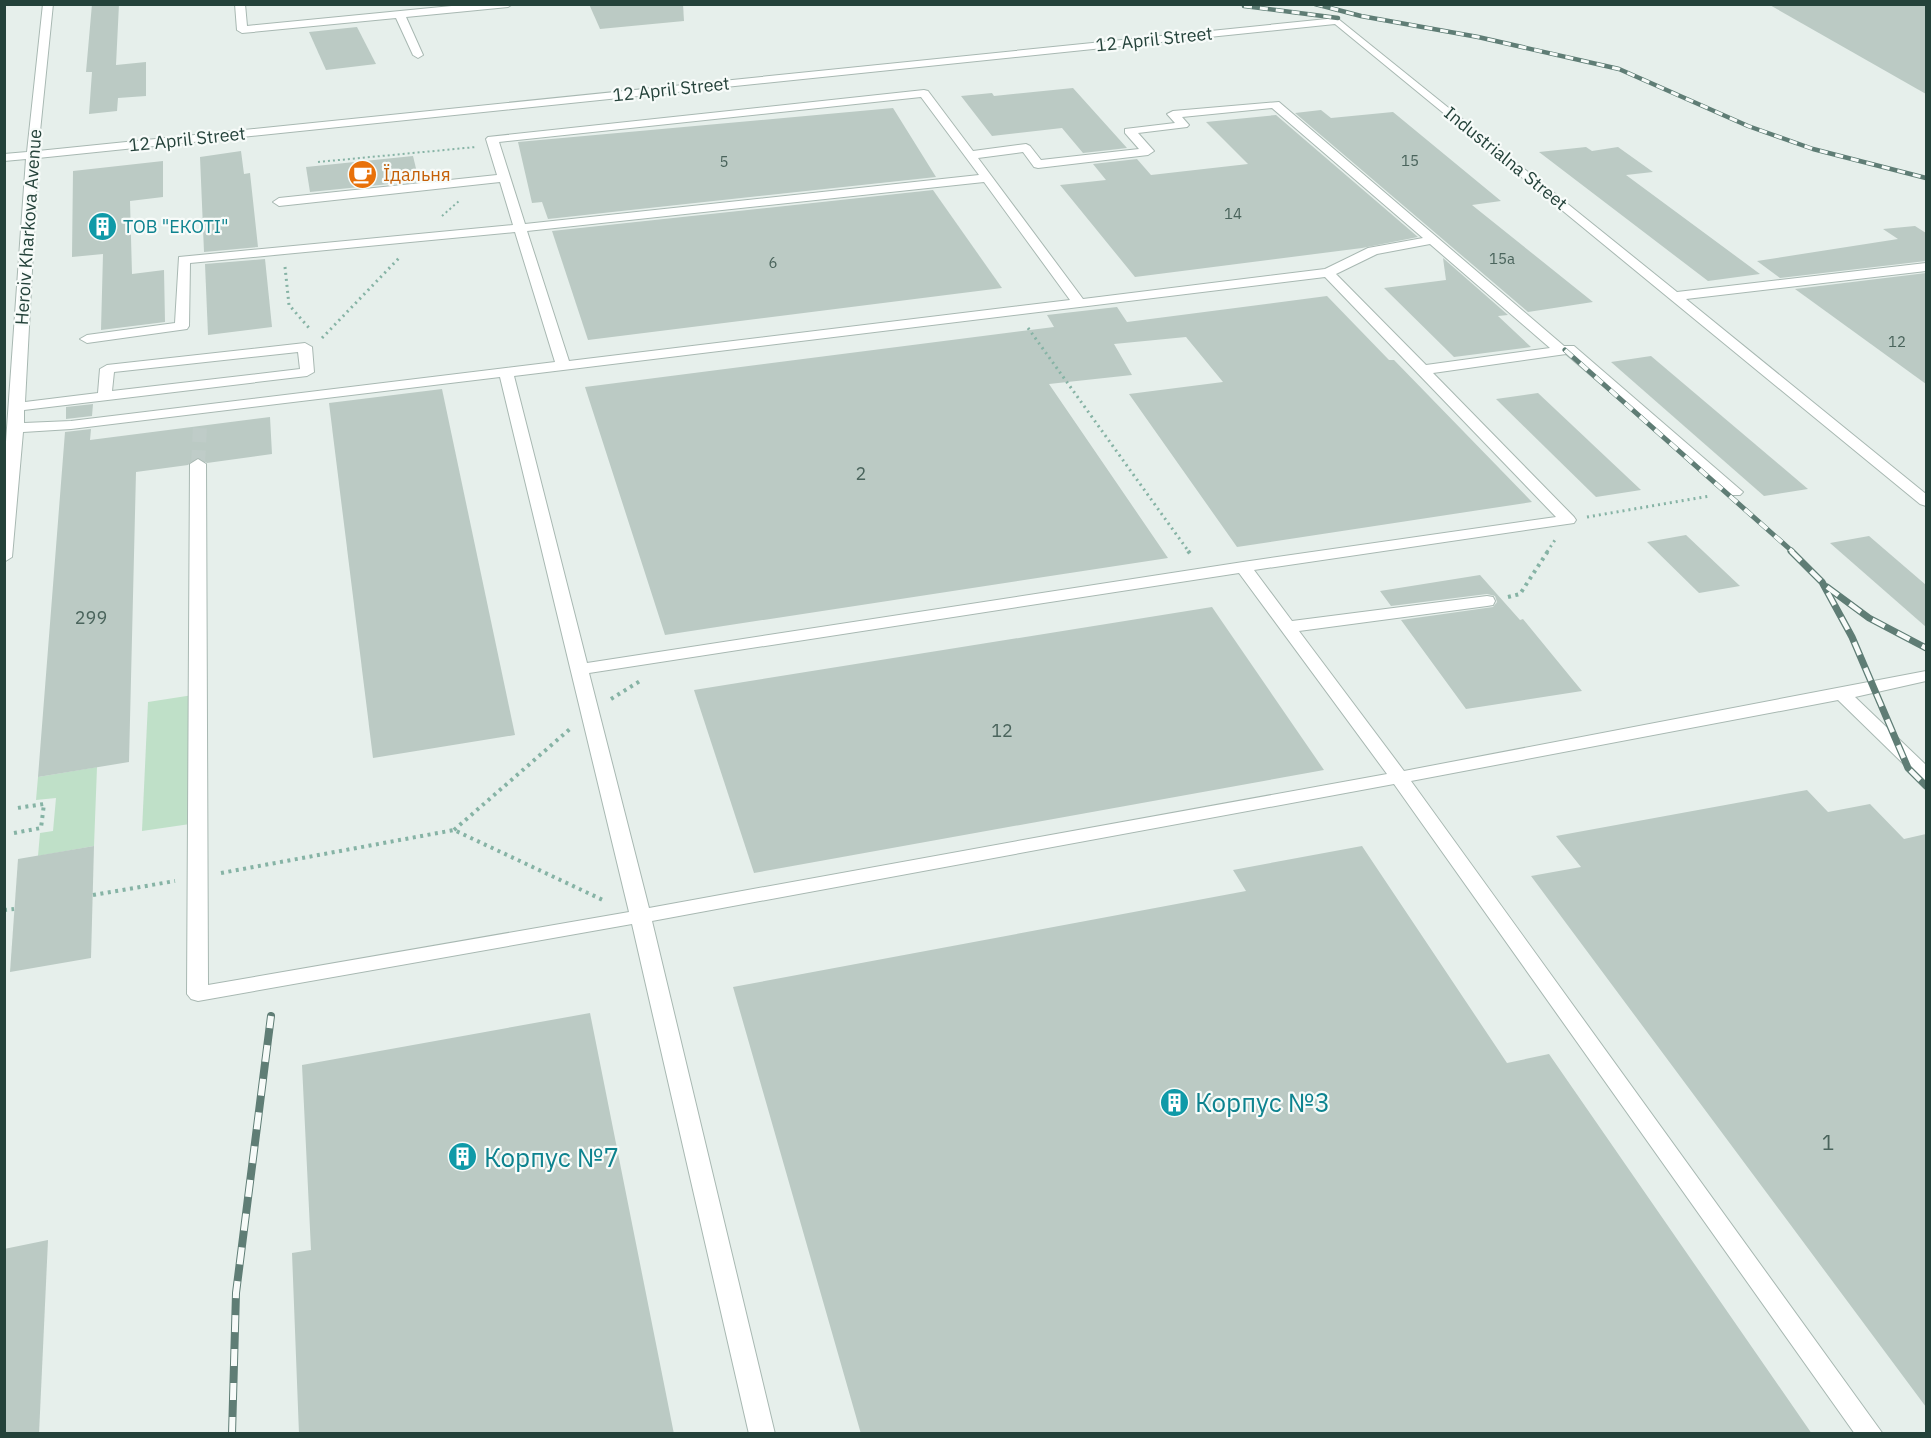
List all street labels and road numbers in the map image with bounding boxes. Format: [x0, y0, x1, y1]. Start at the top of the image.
street label: 12 April Street [1094, 21, 1214, 57]
street label: 12 April Street [611, 71, 731, 107]
street label: Industrialna Street [1440, 101, 1572, 215]
street label: 12 April Street [127, 121, 247, 157]
street label: Heroiv Kharkova Avenue [10, 128, 46, 326]

